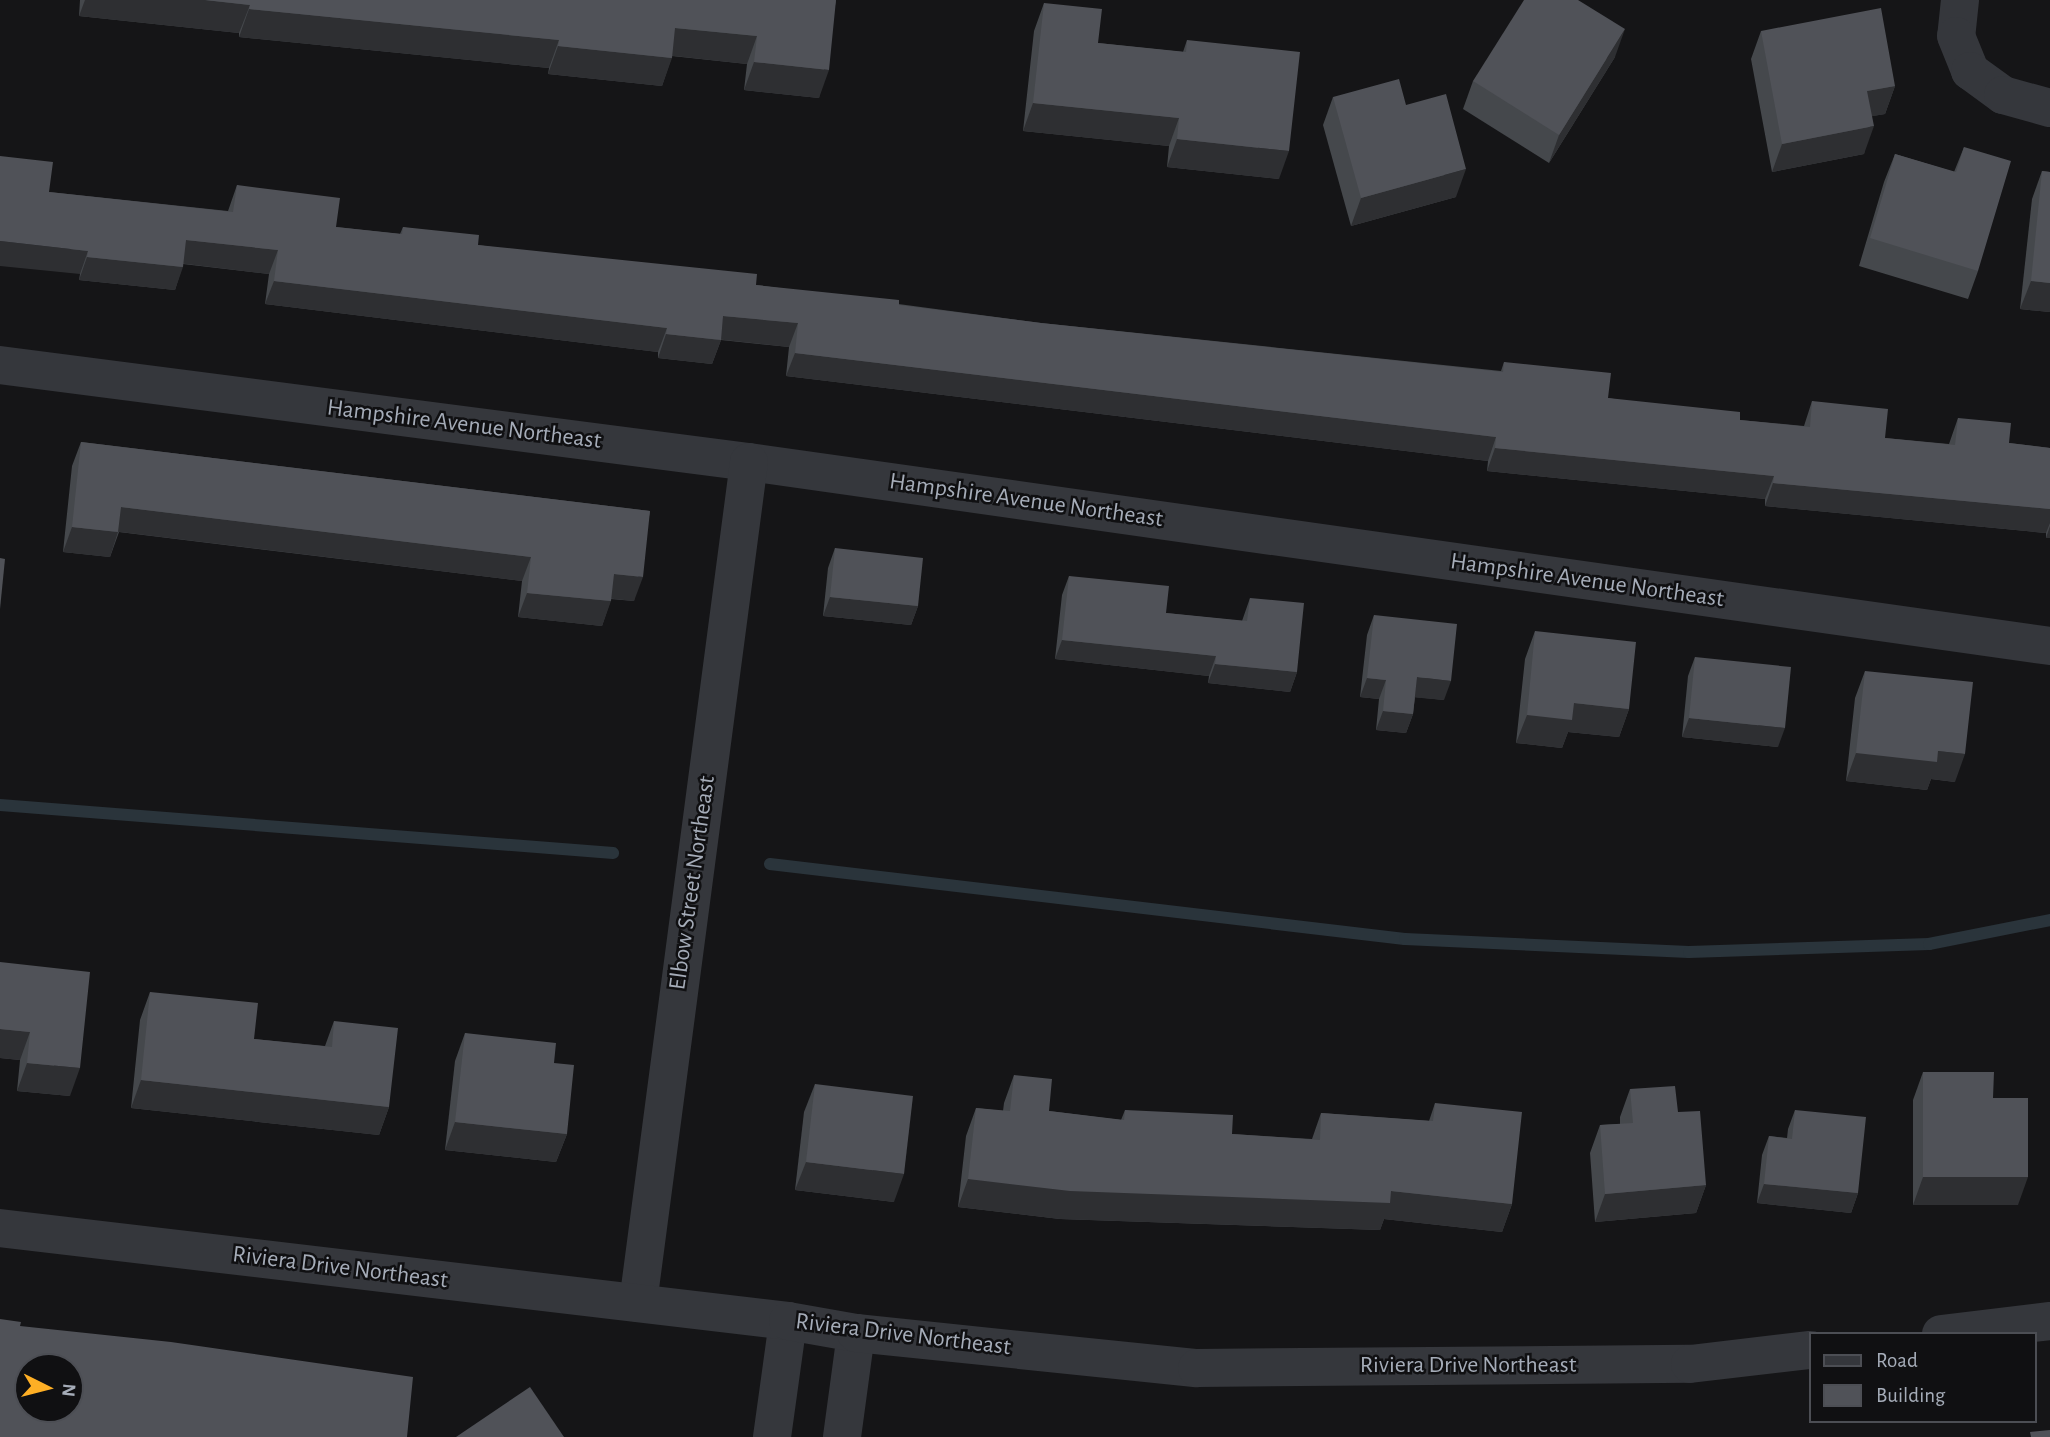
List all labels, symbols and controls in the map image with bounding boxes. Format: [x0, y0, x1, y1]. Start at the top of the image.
street label: Hampshire Avenue Northeast [325, 394, 603, 456]
street label: Hampshire Avenue Northeast [887, 468, 1165, 534]
street label: Hampshire Avenue Northeast [1448, 548, 1726, 614]
street label: Elbow Street Northeast [664, 774, 722, 992]
street label: Riviera Drive Northeast [231, 1241, 449, 1295]
street label: Riviera Drive Northeast [794, 1308, 1012, 1362]
legend [1808, 1332, 2036, 1423]
text: Road [1876, 1350, 1918, 1371]
street label: Riviera Drive Northeast [1360, 1352, 1576, 1380]
north arrow [14, 1353, 84, 1423]
text: N [58, 1382, 79, 1398]
text: Building [1876, 1385, 1945, 1406]

